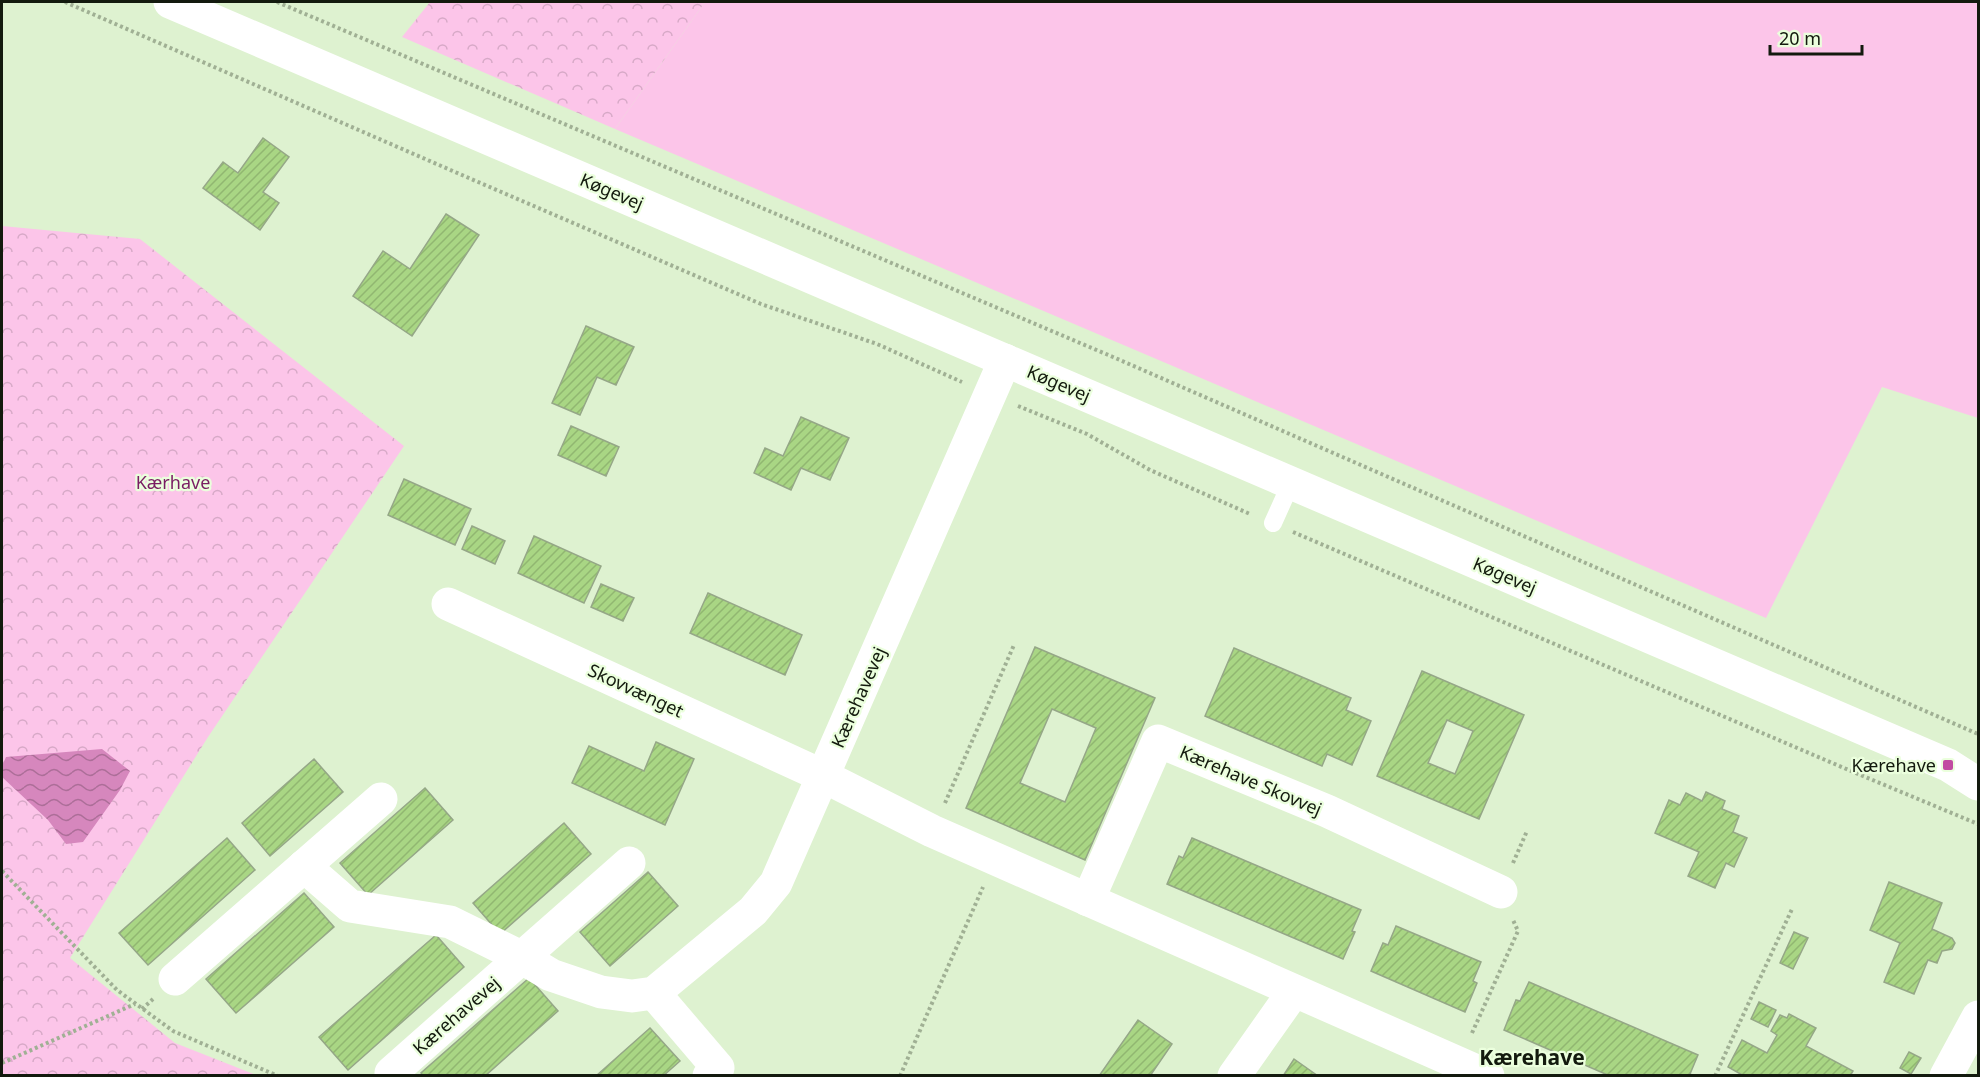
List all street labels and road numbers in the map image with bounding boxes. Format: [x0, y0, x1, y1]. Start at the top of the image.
street label: Køgevej [577, 167, 647, 215]
street label: Køgevej [1024, 359, 1094, 407]
street label: Køgevej [1470, 551, 1540, 599]
street label: Kærehavevej [825, 643, 891, 751]
street label: Skovvænget [584, 657, 688, 723]
street label: Kærehave Skovvej [1176, 739, 1326, 821]
street label: Kærehavevej [407, 971, 505, 1059]

